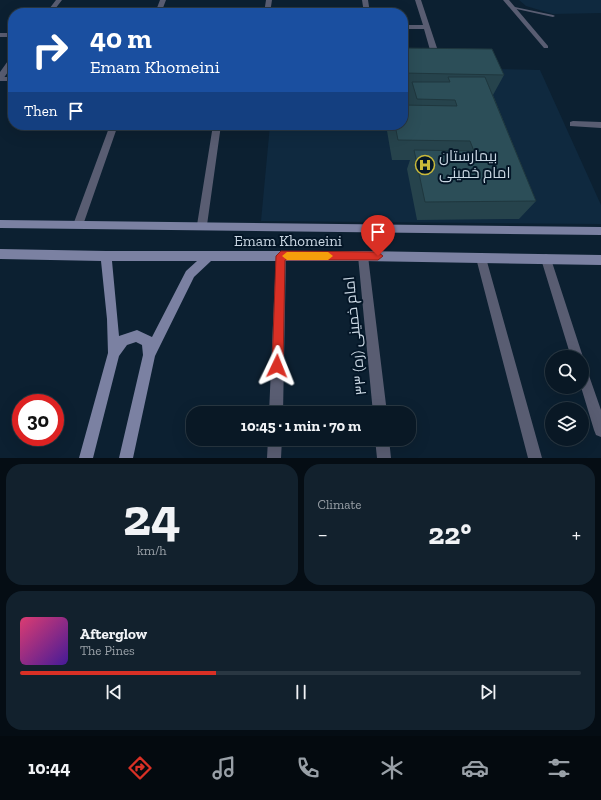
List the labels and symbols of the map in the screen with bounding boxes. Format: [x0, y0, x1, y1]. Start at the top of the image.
place label: بیمارستان امام خمینی [439, 147, 510, 183]
hospital icon: بیمارستان امام خمینی [414, 154, 436, 176]
pin [361, 215, 395, 256]
street label: Emam Khomeini [234, 232, 342, 250]
street label: امام خمینی (ره) ۳۳ [340, 276, 371, 396]
position arrow [256, 345, 298, 387]
speed limit sign: 30 [12, 394, 64, 446]

